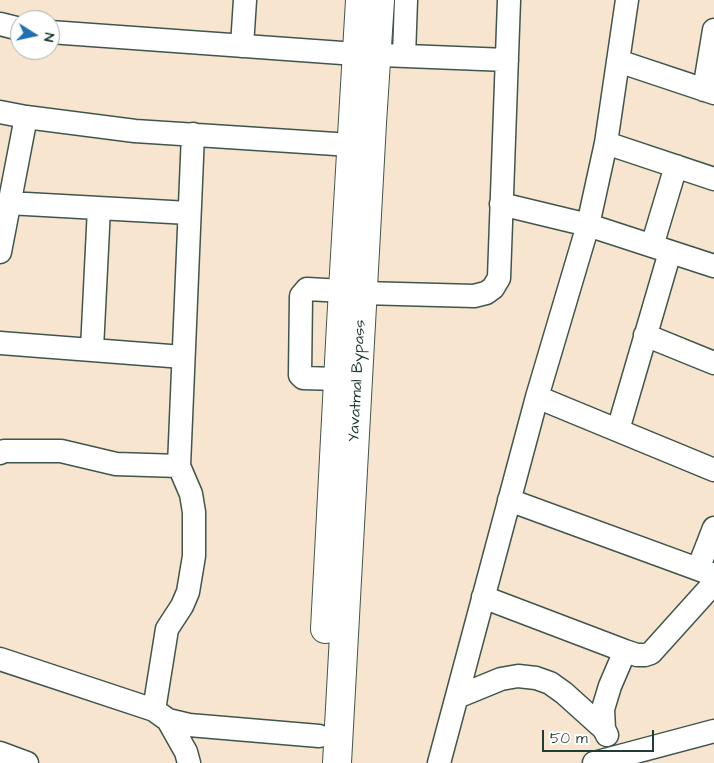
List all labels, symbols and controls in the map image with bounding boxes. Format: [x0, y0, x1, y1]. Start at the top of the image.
north arrow [10, 10, 60, 60]
text: N [38, 31, 59, 43]
street label: Yavatmal Bypass [345, 319, 371, 443]
scale bar [544, 720, 656, 752]
text: 50 m [550, 728, 588, 749]

